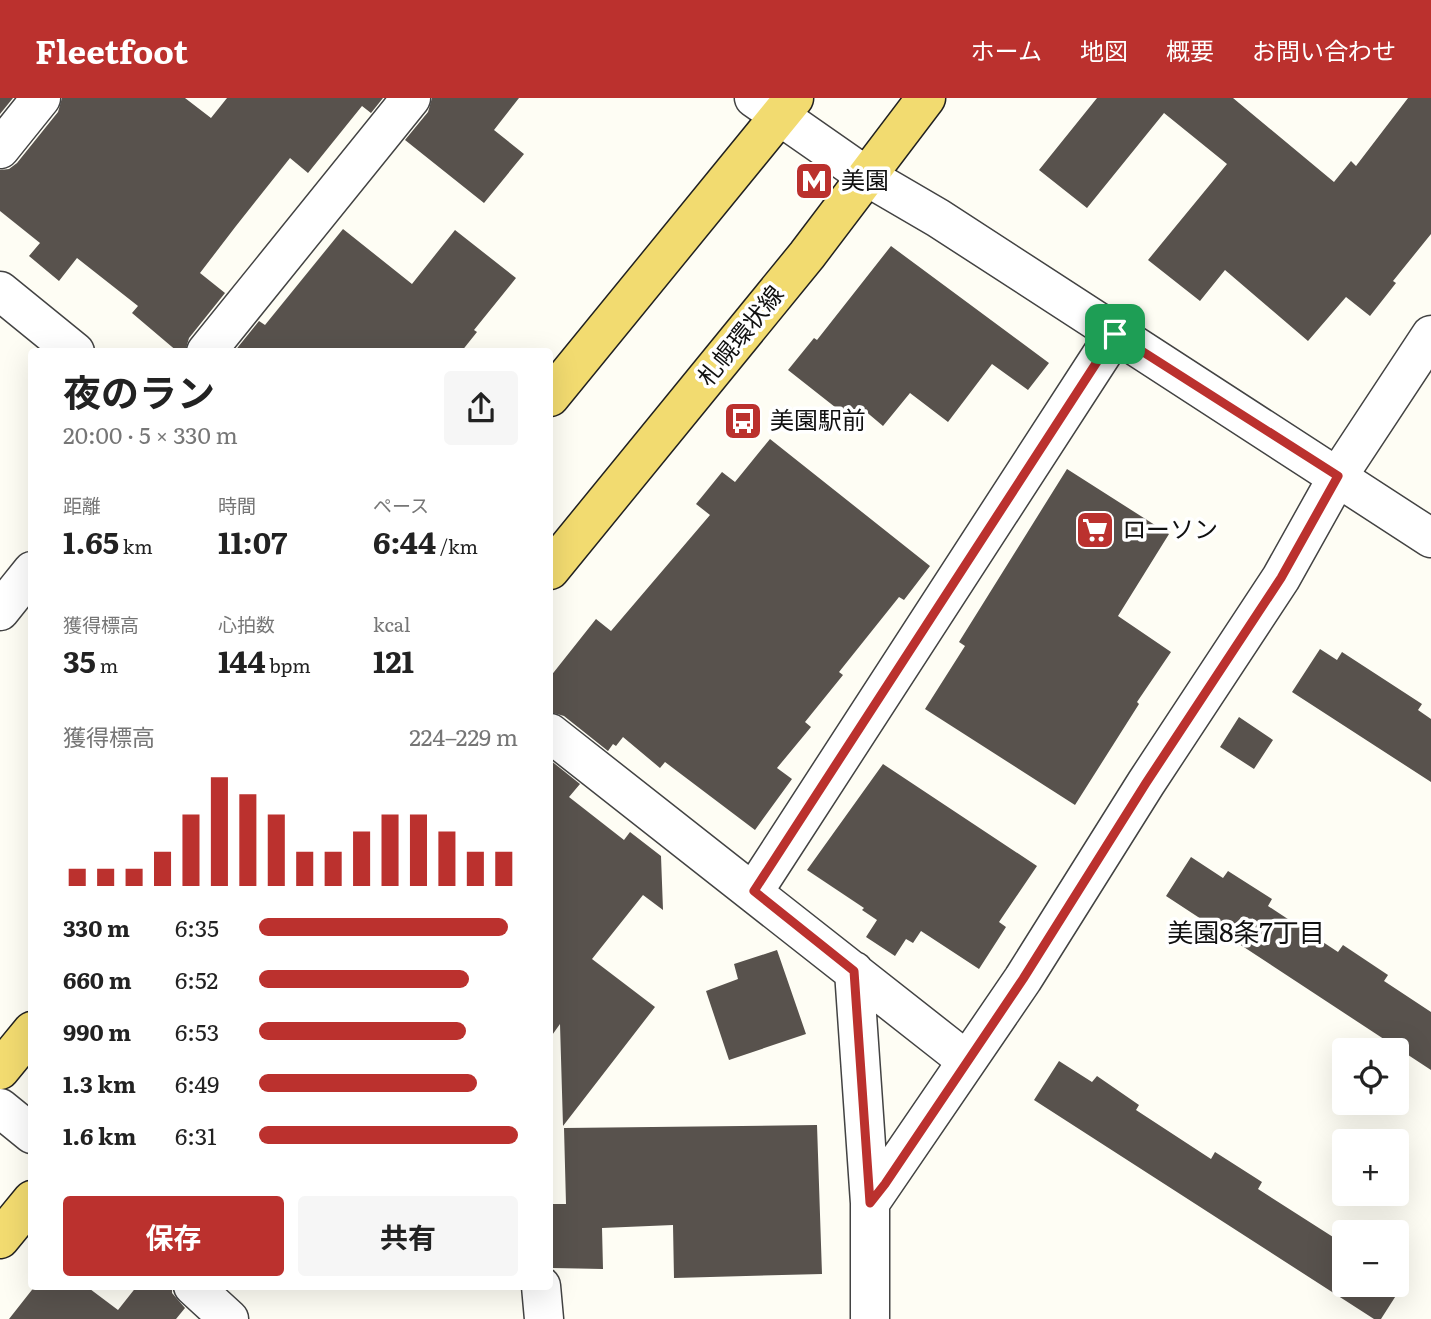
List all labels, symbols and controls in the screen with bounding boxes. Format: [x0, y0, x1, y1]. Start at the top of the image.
text: Fleetfoot [35, 25, 188, 74]
text: ホーム [971, 32, 1042, 67]
text: 地図 [1080, 32, 1128, 67]
text: 概要 [1166, 32, 1214, 67]
text: お問い合わせ [1252, 32, 1396, 67]
metro station icon: 美園 [793, 160, 835, 202]
place label: 美園 [841, 161, 889, 196]
street label: 札幌環状線 [688, 277, 790, 392]
pin [1085, 304, 1145, 364]
icon: arrive [1096, 315, 1134, 353]
text: 夜のラン [63, 362, 215, 419]
button: share [444, 371, 518, 445]
bus stop icon: 美園駅前 [722, 400, 764, 442]
place label: 美園駅前 [770, 401, 866, 436]
text: 20:00 · 5 × 330 m [63, 417, 238, 451]
text: 距離 [63, 491, 101, 519]
text: 時間 [218, 491, 256, 519]
text: ペース [373, 491, 429, 519]
supermarket icon: ローソン [1074, 509, 1116, 551]
place label: ローソン [1122, 510, 1218, 545]
text: 1.65 [63, 519, 119, 563]
text: 11:07 [218, 519, 287, 563]
text: 6:44 [373, 519, 436, 563]
text: km [119, 532, 153, 560]
text: /km [436, 532, 478, 560]
text: 獲得標高 [63, 610, 139, 638]
text: 心拍数 [218, 610, 275, 638]
text: kcal [373, 610, 410, 638]
text: 35 [63, 638, 96, 682]
text: 144 [218, 638, 265, 682]
text: 121 [373, 638, 414, 682]
text: m [96, 651, 118, 679]
text: bpm [265, 651, 311, 679]
text: 獲得標高 [63, 719, 155, 753]
text: 224–229 m [409, 719, 518, 753]
text: 330 m [63, 910, 130, 944]
text: 6:35 [175, 910, 219, 944]
district label: 美園8条7丁目 [1167, 911, 1325, 950]
text: 660 m [63, 962, 132, 996]
text: 6:52 [175, 962, 218, 996]
text: 990 m [63, 1014, 131, 1048]
text: 6:53 [175, 1014, 219, 1048]
map controls [1332, 1038, 1409, 1297]
button: locate [1332, 1038, 1409, 1115]
text: 1.3 km [63, 1066, 136, 1100]
text: 6:49 [175, 1066, 219, 1100]
text: 1.6 km [63, 1118, 136, 1152]
text: 6:31 [175, 1118, 217, 1152]
button: + [1332, 1129, 1409, 1206]
button: 保存 [63, 1196, 284, 1276]
button: 共有 [298, 1196, 518, 1276]
button: − [1332, 1220, 1409, 1297]

